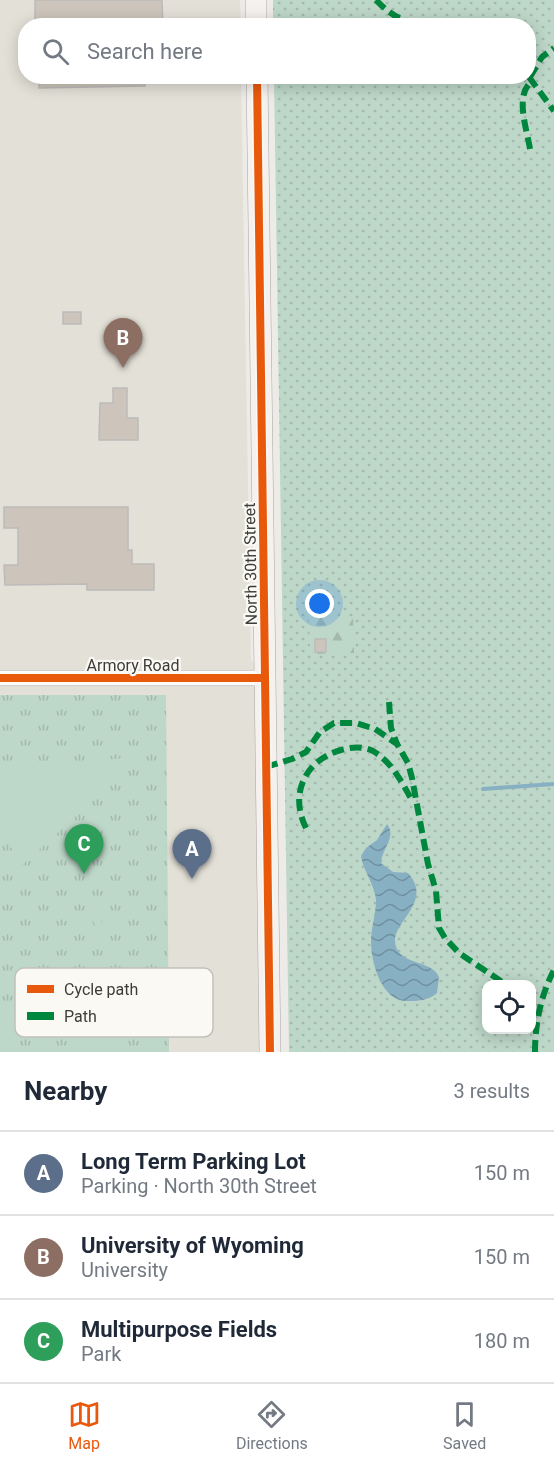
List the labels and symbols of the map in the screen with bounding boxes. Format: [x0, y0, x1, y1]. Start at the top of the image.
pin: B [104, 318, 142, 368]
street label: North 30th Street [240, 503, 261, 625]
your location [305, 589, 334, 618]
street label: Armory Road [87, 656, 179, 675]
pin: C [64, 824, 104, 874]
pin: A [172, 830, 212, 879]
legend [15, 968, 213, 1037]
text: Cycle path [64, 980, 138, 999]
text: Path [64, 1007, 97, 1026]

